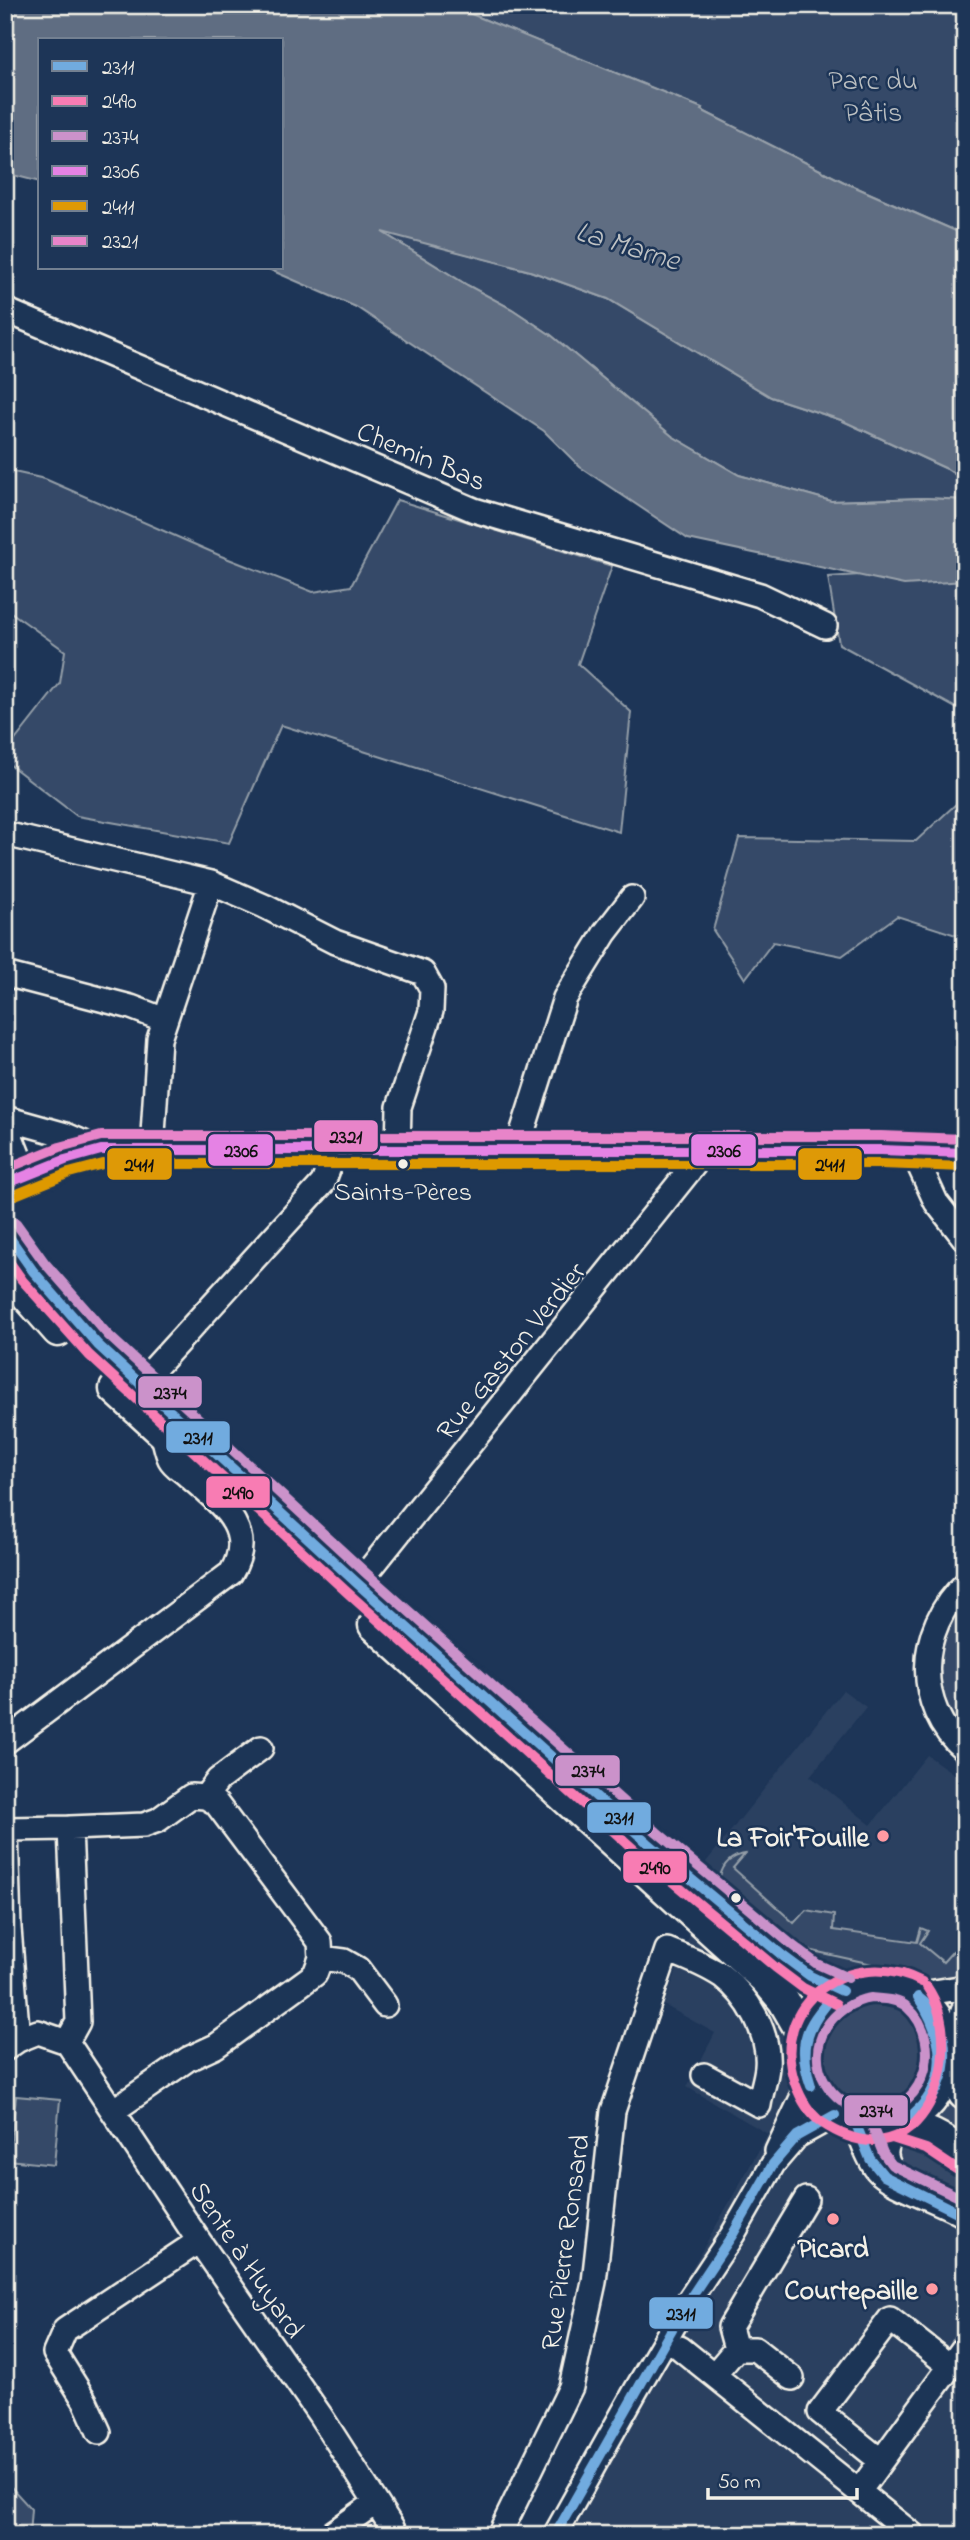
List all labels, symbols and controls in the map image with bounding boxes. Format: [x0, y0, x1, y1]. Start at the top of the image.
legend [38, 38, 284, 270]
text: 2311 [102, 54, 135, 84]
park label: Parc du Pâtis [828, 62, 918, 135]
text: 2490 [102, 88, 136, 118]
text: 2374 [102, 124, 139, 154]
text: 2306 [102, 158, 139, 188]
text: 2411 [102, 194, 135, 224]
water label: La Marne [570, 211, 686, 285]
text: 2321 [102, 228, 139, 258]
street label: Chemin Bas [350, 413, 492, 504]
line badge: 2321 [313, 1119, 379, 1153]
text: 2321 [329, 1125, 362, 1152]
line badge: 2306 [207, 1133, 274, 1167]
line badge: 2306 [690, 1133, 757, 1167]
text: 2306 [223, 1139, 259, 1166]
text: 2306 [706, 1139, 742, 1166]
line badge: 2411 [106, 1147, 173, 1181]
line badge: 2411 [797, 1147, 863, 1181]
text: 2411 [123, 1153, 154, 1180]
text: 2411 [814, 1153, 845, 1180]
marker: Saints-Pères [396, 1157, 410, 1171]
place label: Saints-Pères [334, 1175, 472, 1213]
street label: Rue Gaston Verdier [428, 1254, 598, 1450]
line badge: 2374 [137, 1375, 203, 1409]
text: 2374 [153, 1381, 187, 1408]
line badge: 2311 [165, 1420, 231, 1454]
text: 2311 [182, 1426, 213, 1453]
line badge: 2490 [205, 1475, 271, 1509]
text: 2490 [221, 1481, 254, 1508]
line badge: 2374 [554, 1754, 621, 1787]
text: 2374 [571, 1759, 605, 1786]
line badge: 2311 [586, 1801, 652, 1834]
text: 2311 [603, 1806, 634, 1833]
place label: La Foir'Fouille [717, 1819, 870, 1860]
marker: La Foir'Fouille [875, 1828, 891, 1844]
line badge: 2490 [622, 1850, 688, 1884]
text: 2490 [638, 1856, 671, 1883]
unlabelled marker [729, 1891, 743, 1905]
line badge: 2374 [843, 2094, 909, 2127]
text: 2374 [859, 2099, 893, 2126]
street label: Rue Pierre Ronsard [532, 2132, 603, 2353]
street label: Sente à Huyard [177, 2174, 313, 2348]
marker: Picard [825, 2211, 841, 2227]
place label: Picard [797, 2230, 869, 2271]
place label: Courtepaille [784, 2272, 919, 2313]
marker: Courtepaille [924, 2281, 940, 2297]
line badge: 2311 [648, 2296, 714, 2330]
text: 2311 [665, 2302, 696, 2329]
scale bar [708, 2456, 856, 2500]
text: 50 m [718, 2468, 761, 2498]

